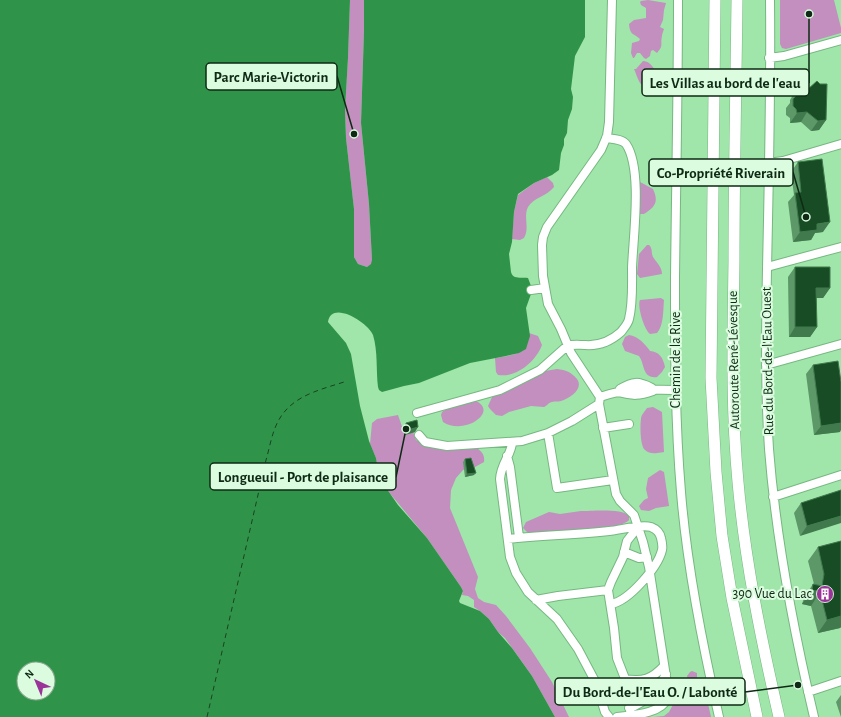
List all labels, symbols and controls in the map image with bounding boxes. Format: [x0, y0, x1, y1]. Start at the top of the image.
callout: Parc Marie-Victorin [206, 63, 337, 90]
callout: Les Villas au bord de l'eau [642, 69, 809, 96]
text: Parc Marie-Victorin [214, 70, 328, 85]
text: Les Villas au bord de l'eau [649, 76, 801, 91]
callout: Co-Propriété Riverain [649, 159, 793, 186]
text: Co-Propriété Riverain [657, 166, 785, 181]
street label: Rue du Bord-de-l'Eau Ouest [760, 286, 776, 435]
street label: Autoroute René-Lévesque [726, 290, 742, 430]
street label: Chemin de la Rive [669, 312, 683, 408]
callout: Longueuil - Port de plaisance [210, 463, 396, 490]
text: Longueuil - Port de plaisance [218, 470, 388, 485]
building icon: 390 Vue du Lac [815, 584, 835, 604]
place label: 390 Vue du Lac [732, 587, 813, 601]
north arrow [16, 661, 56, 701]
text: N [23, 668, 36, 681]
callout: Du Bord-de-l'Eau O. / Labonté [555, 678, 745, 705]
text: Du Bord-de-l'Eau O. / Labonté [563, 685, 737, 700]

